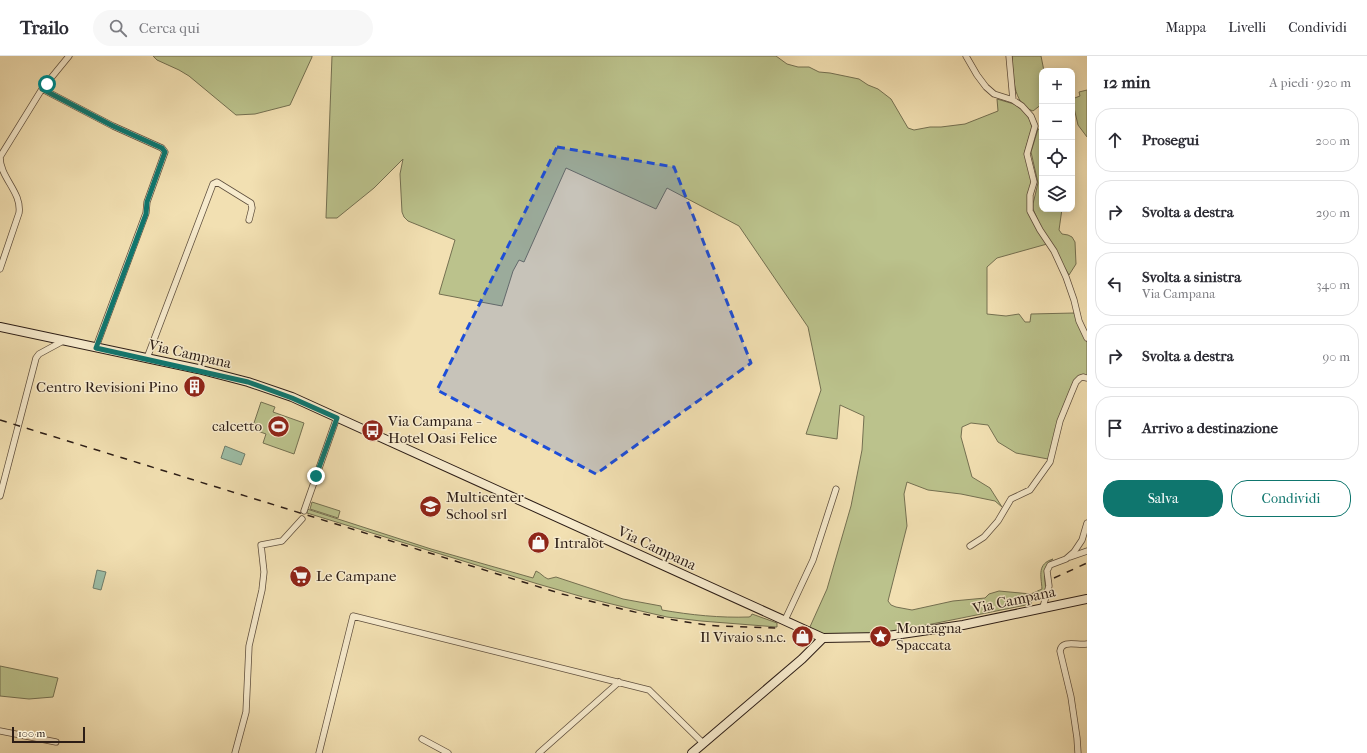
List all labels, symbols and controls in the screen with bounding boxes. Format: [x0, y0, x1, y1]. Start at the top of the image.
search box [93, 10, 373, 46]
text: Trailo [20, 17, 69, 39]
icon: search [107, 17, 129, 39]
text: Cerca qui [139, 19, 200, 37]
text: Mappa [1165, 19, 1206, 36]
text: Livelli [1228, 19, 1266, 36]
text: Condividi [1288, 19, 1347, 36]
map controls [1039, 68, 1075, 212]
button: + [1039, 68, 1075, 104]
text: 12 min [1103, 72, 1150, 92]
route start [38, 75, 56, 93]
text: A piedi · 920 m [1269, 75, 1351, 90]
button: − [1039, 104, 1075, 140]
icon: ahead [1104, 129, 1126, 151]
text: Prosegui [1142, 131, 1199, 149]
text: 200 m [1315, 133, 1350, 148]
button: locate [1039, 140, 1075, 176]
button: layers [1039, 176, 1075, 212]
icon: right [1104, 201, 1126, 223]
text: Svolta a destra [1142, 203, 1234, 221]
text: 290 m [1316, 205, 1350, 220]
text: Svolta a sinistra [1142, 268, 1241, 286]
icon: left [1104, 273, 1126, 295]
text: 340 m [1316, 277, 1350, 292]
text: Via Campana [1142, 286, 1215, 301]
street label: Via Campana [146, 335, 234, 373]
icon: right [1104, 345, 1126, 367]
text: Svolta a destra [1142, 347, 1234, 365]
text: 90 m [1322, 349, 1350, 364]
building icon: Centro Revisioni Pino [181, 374, 207, 400]
place label: Centro Revisioni Pino [36, 378, 178, 396]
place label: Via Campana - Hotel Oasi Felice [387, 412, 498, 447]
sports icon: calcetto [265, 413, 291, 439]
place label: calcetto [212, 417, 262, 435]
bus stop icon: Via Campana - Hotel Oasi Felice [360, 417, 386, 443]
icon: arrive [1104, 417, 1126, 439]
text: Arrivo a destinazione [1142, 419, 1278, 437]
route end [307, 467, 325, 485]
button: Salva [1103, 480, 1223, 517]
button: Condividi [1231, 480, 1351, 517]
place label: Multicenter School srl [446, 488, 524, 523]
school or university icon: Multicenter School srl [417, 493, 443, 519]
street label: Via Campana [614, 522, 700, 574]
shop icon: Intralot [526, 530, 552, 556]
place label: Intralot [554, 534, 605, 552]
supermarket icon: Le Campane [288, 563, 314, 589]
place label: Le Campane [316, 567, 397, 585]
street label: Via Campana [970, 582, 1058, 618]
place label: Montagna Spaccata [896, 619, 963, 654]
shop icon: Il Vivaio s.n.c. [789, 624, 815, 650]
place icon: Montagna Spaccata [868, 624, 894, 650]
place label: Il Vivaio s.n.c. [700, 628, 786, 646]
scale bar [12, 725, 85, 744]
text: 100 m [18, 727, 46, 740]

